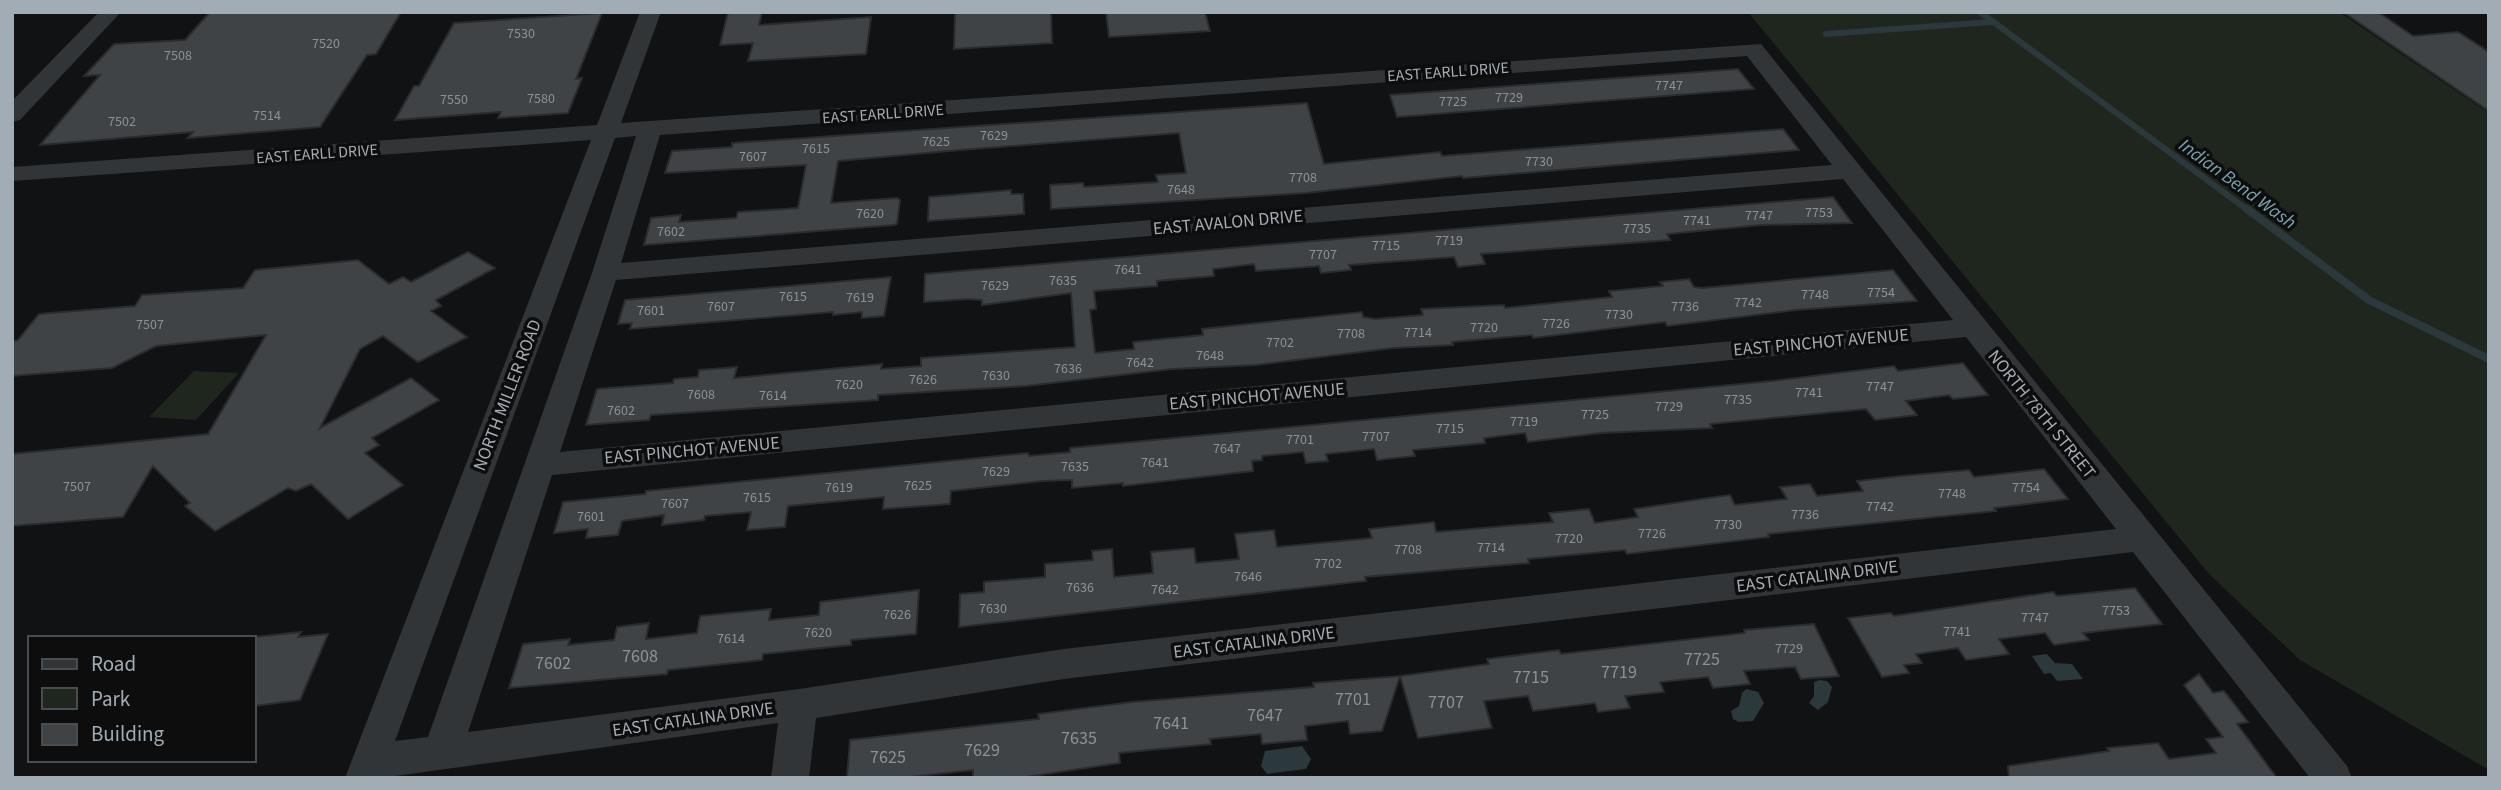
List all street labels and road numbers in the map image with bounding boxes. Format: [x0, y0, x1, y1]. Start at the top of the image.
street label: EAST EARLL DRIVE [1386, 57, 1510, 87]
street label: EAST EARLL DRIVE [821, 99, 945, 129]
street label: EAST EARLL DRIVE [255, 139, 379, 169]
street label: EAST AVALON DRIVE [1152, 203, 1304, 242]
street label: NORTH MILLER ROAD [467, 316, 548, 474]
street label: EAST PINCHOT AVENUE [1732, 322, 1910, 363]
street label: NORTH 78TH STREET [1982, 345, 2102, 484]
street label: EAST PINCHOT AVENUE [1168, 376, 1346, 417]
street label: EAST PINCHOT AVENUE [603, 430, 781, 471]
street label: EAST CATALINA DRIVE [1735, 554, 1899, 599]
street label: EAST CATALINA DRIVE [1172, 620, 1336, 665]
street label: EAST CATALINA DRIVE [611, 696, 775, 743]

